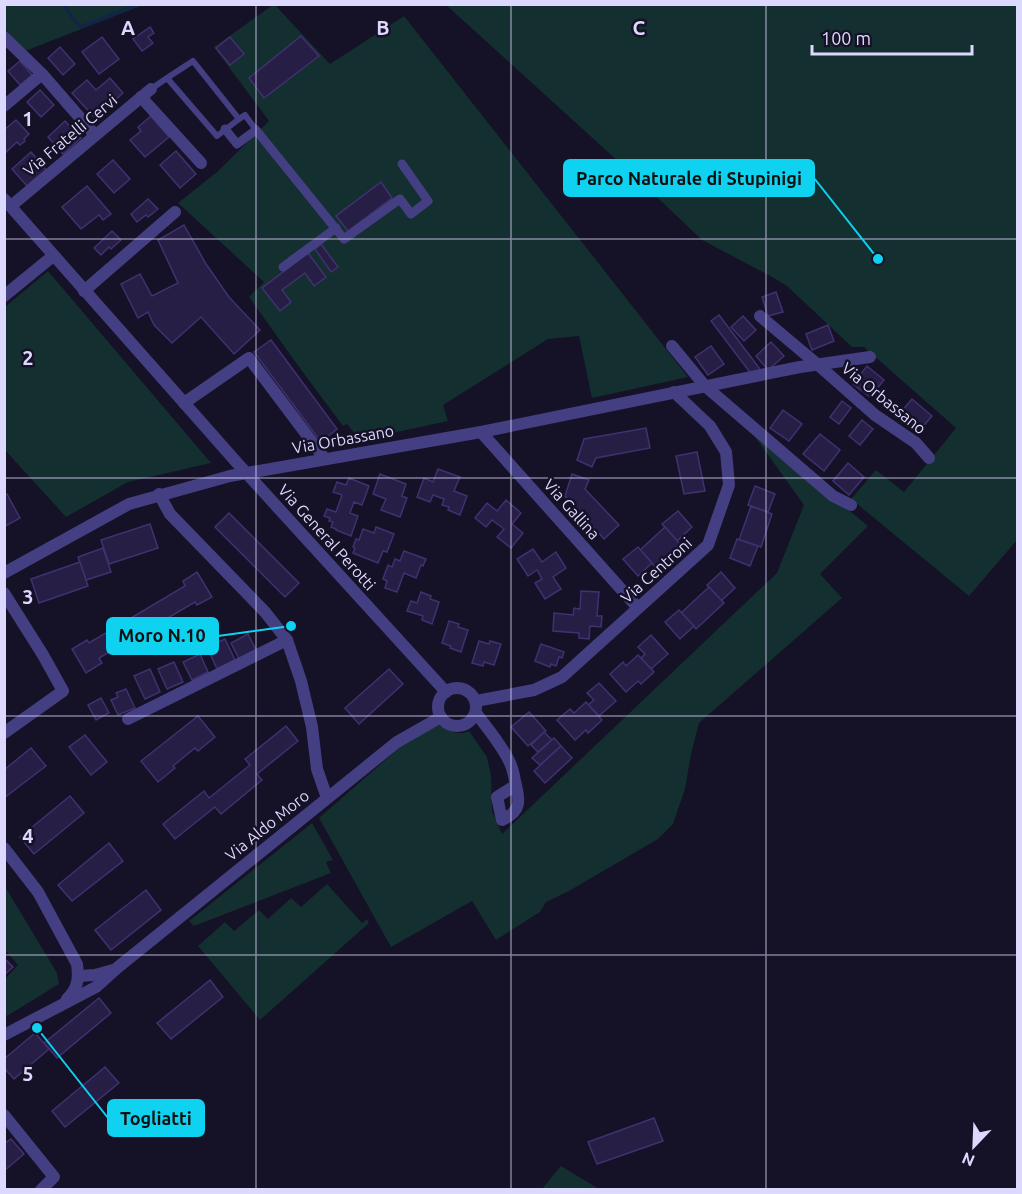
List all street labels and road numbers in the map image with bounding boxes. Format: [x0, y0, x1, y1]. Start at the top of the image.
street label: Via Fratelli Cervi [20, 91, 120, 179]
street label: Via Orbassano [838, 359, 930, 437]
street label: Via Orbassano [291, 421, 395, 457]
street label: Via Gallina [540, 475, 604, 543]
street label: Via General Perotti [275, 480, 379, 594]
street label: Via Centroni [617, 534, 695, 606]
street label: Via Aldo Moro [222, 786, 312, 864]

